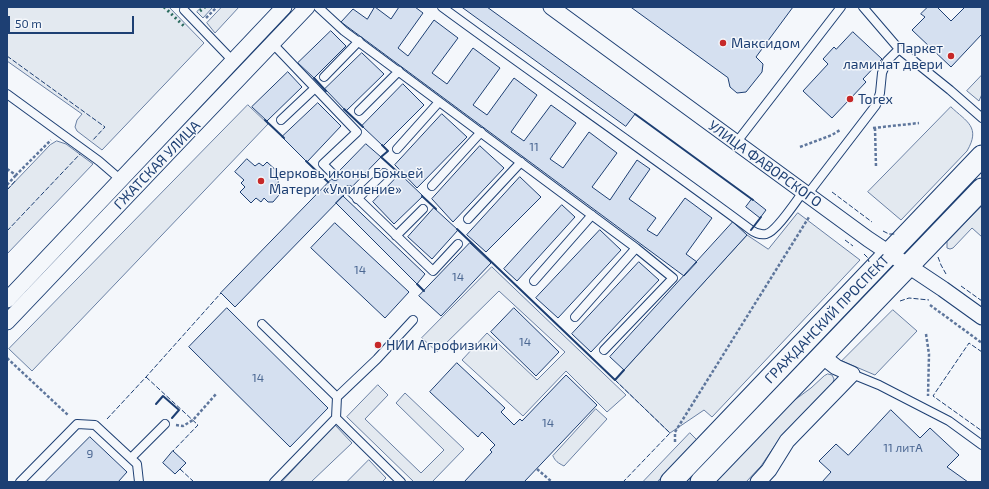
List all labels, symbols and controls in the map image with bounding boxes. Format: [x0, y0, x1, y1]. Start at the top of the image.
scale bar [10, 8, 136, 34]
text: 50 m [15, 16, 42, 30]
place label: Максидом [731, 35, 800, 51]
marker: Максидом [718, 38, 728, 48]
place label: Паркет ламинат двери [843, 40, 943, 72]
marker: Паркет ламинат двери [946, 51, 956, 61]
place label: Torex [858, 91, 893, 107]
marker: Torex [845, 94, 855, 104]
street label: ГЖАТСКАЯ УЛИЦА [110, 117, 204, 213]
street label: УЛИЦА ФАВОРСКОГО [705, 117, 825, 211]
house number: 11 [529, 140, 539, 154]
place label: Церковь иконы Божьей Матери «Умиление» [269, 165, 423, 198]
marker: Церковь иконы Божьей Матери «Умиление» [256, 176, 266, 186]
street label: ГРАЖДАНСКИЙ ПРОСПЕКТ [761, 251, 893, 387]
house number: 14 [354, 263, 366, 277]
house number: 14 [452, 270, 464, 284]
house number: 14 [519, 335, 531, 349]
place label: НИИ Агрофизики [386, 337, 498, 353]
marker: НИИ Агрофизики [373, 340, 383, 350]
house number: 14 [252, 371, 264, 385]
house number: 14 [542, 416, 554, 430]
house number: 11 литА [883, 441, 923, 455]
house number: 9 [87, 447, 93, 461]

